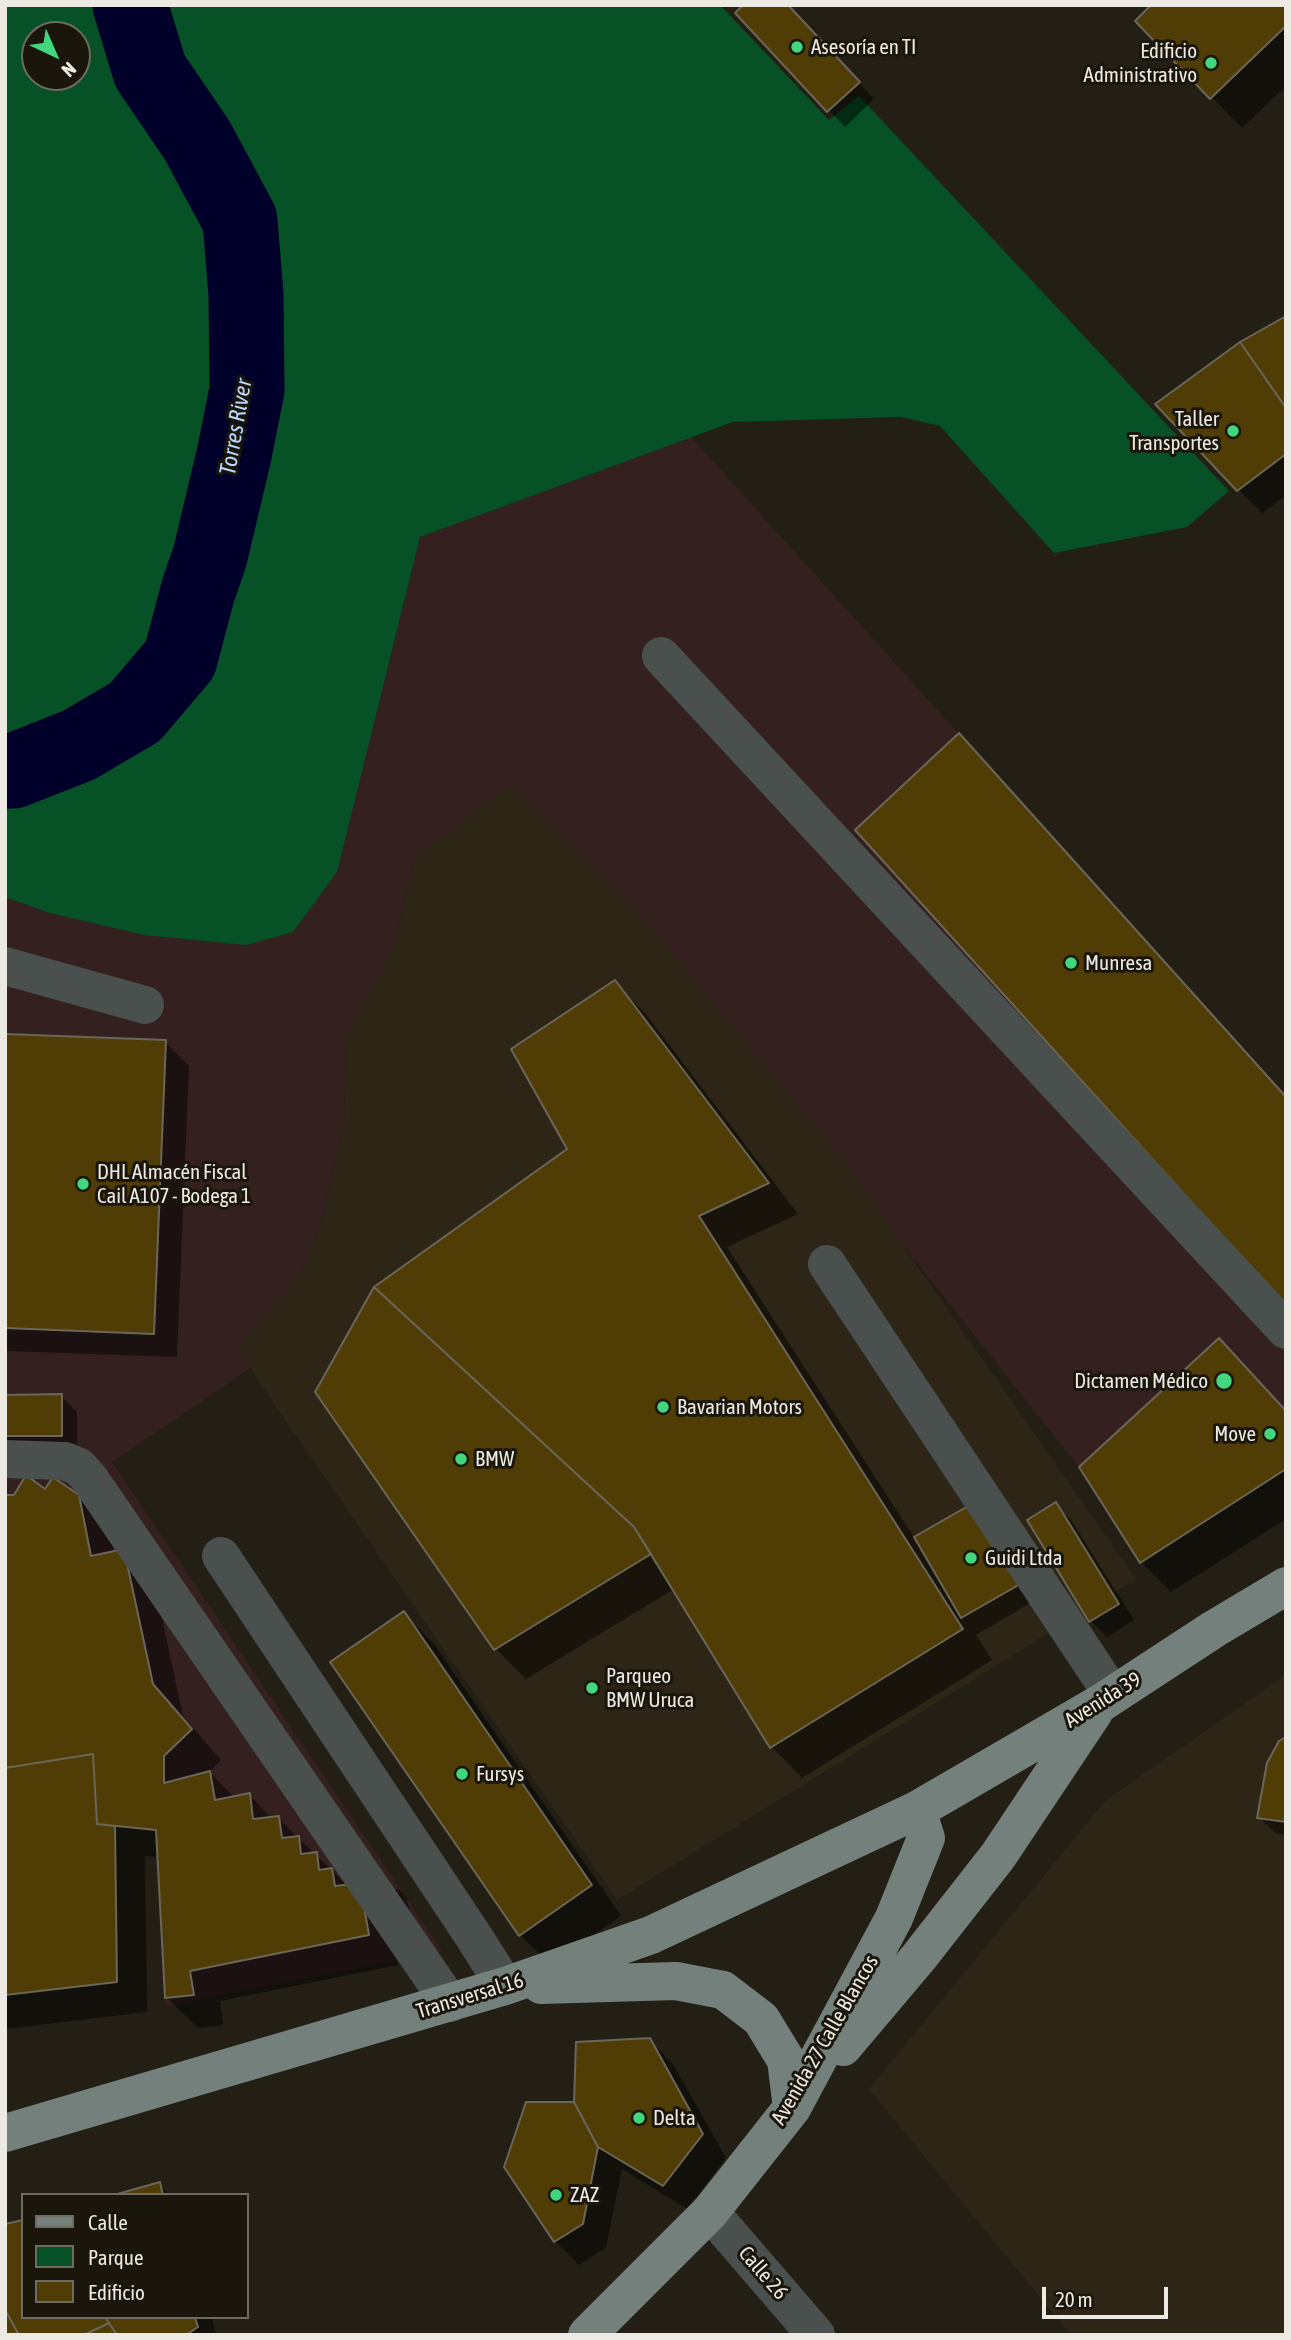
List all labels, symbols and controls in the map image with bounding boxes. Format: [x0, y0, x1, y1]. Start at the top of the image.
north arrow [21, 21, 91, 91]
place label: Asesoría en TI [811, 34, 916, 60]
place label: Edificio Administrativo [1084, 38, 1197, 88]
marker: Asesoría en TI [789, 39, 805, 55]
marker: Edificio Administrativo [1203, 55, 1219, 71]
text: N [58, 58, 81, 81]
water label: Torres River [214, 377, 258, 477]
place label: Taller Transportes [1129, 406, 1219, 456]
marker: Taller Transportes [1225, 423, 1241, 439]
place label: Munresa [1085, 950, 1152, 976]
marker: Munresa [1063, 955, 1079, 971]
place label: DHL Almacén Fiscal Cail A107 - Bodega 1 [97, 1159, 251, 1209]
marker: DHL Almacén Fiscal Cail A107 - Bodega 1 [75, 1176, 91, 1192]
place label: Dictamen Médico [1074, 1368, 1208, 1394]
marker: Dictamen Médico [1214, 1371, 1234, 1391]
place label: Bavarian Motors [677, 1394, 802, 1420]
marker: Bavarian Motors [655, 1399, 671, 1415]
place label: Move [1214, 1421, 1256, 1447]
marker: Move [1262, 1426, 1278, 1442]
place label: BMW [475, 1446, 514, 1472]
marker: BMW [453, 1451, 469, 1467]
place label: Guidi Ltda [985, 1545, 1062, 1571]
marker: Guidi Ltda [963, 1550, 979, 1566]
place label: Parqueo BMW Uruca [606, 1663, 694, 1713]
street label: Avenida 39 [1060, 1667, 1146, 1733]
marker: Parqueo BMW Uruca [584, 1680, 600, 1696]
place label: Fursys [476, 1761, 524, 1787]
marker: Fursys [454, 1766, 470, 1782]
street label: Avenida 27 Calle Blancos [766, 1951, 884, 2129]
street label: Transversal 16 [413, 1968, 527, 2024]
place label: Delta [653, 2105, 696, 2131]
marker: Delta [631, 2110, 647, 2126]
place label: ZAZ [570, 2182, 599, 2208]
marker: ZAZ [548, 2187, 564, 2203]
legend [21, 2193, 248, 2319]
text: Calle [88, 2210, 128, 2234]
street label: Calle 26 [733, 2241, 793, 2305]
text: Parque [88, 2245, 143, 2269]
scale bar [1046, 2274, 1172, 2318]
text: Edificio [88, 2280, 145, 2304]
text: 20 m [1055, 2287, 1093, 2311]

